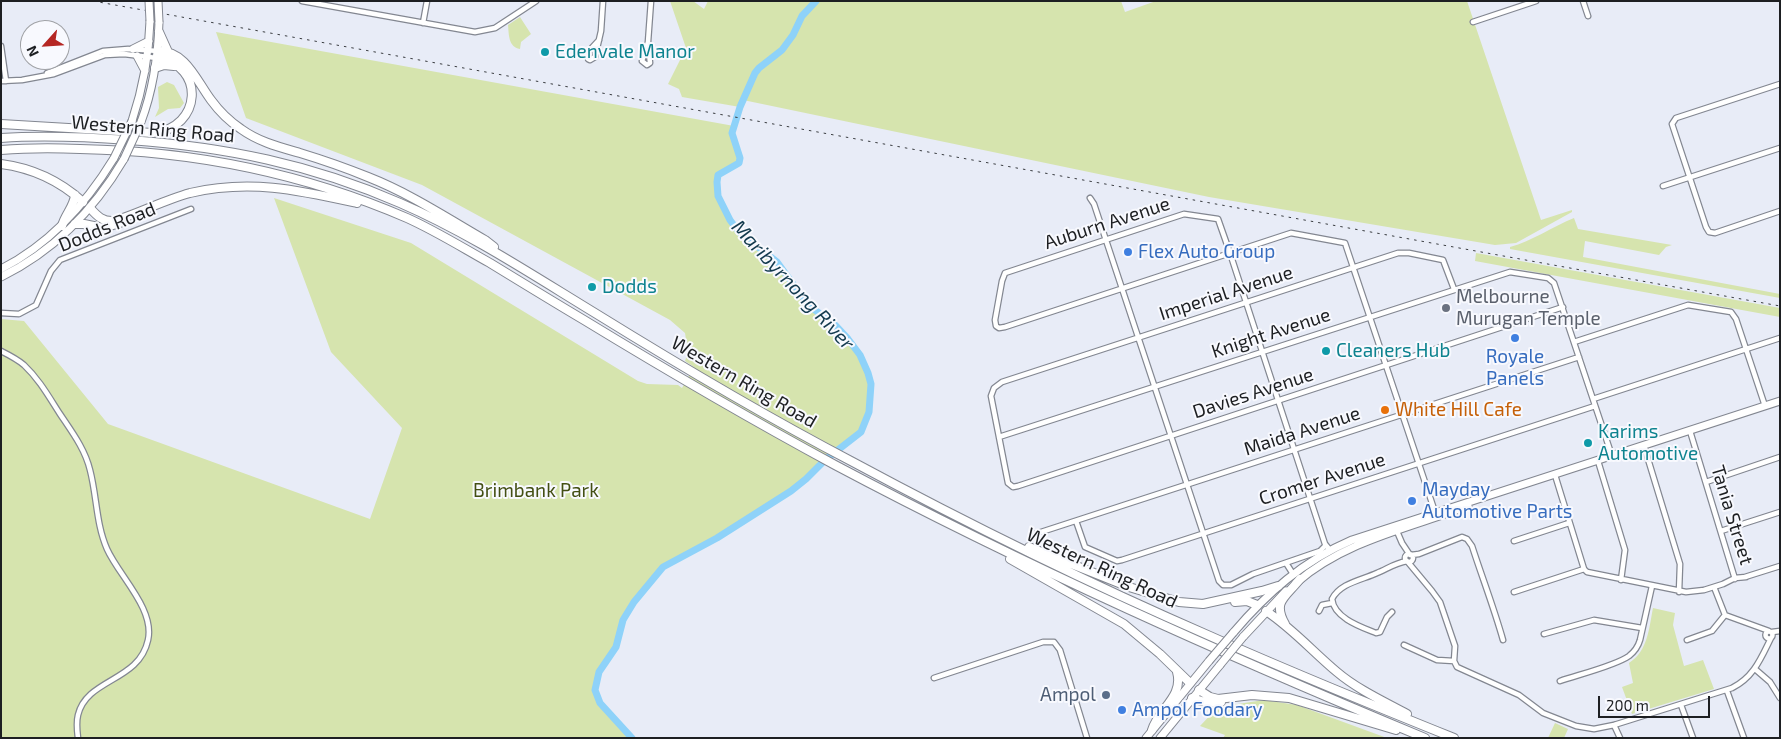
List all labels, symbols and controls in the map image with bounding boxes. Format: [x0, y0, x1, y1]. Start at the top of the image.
north arrow [20, 20, 70, 70]
place label: Edenvale Manor [555, 41, 695, 63]
text: N [22, 43, 42, 60]
marker: Edenvale Manor [539, 46, 551, 58]
street label: Western Ring Road [70, 110, 236, 148]
street label: Auburn Avenue [1041, 192, 1173, 254]
street label: Dodds Road [55, 197, 159, 257]
water label: Maribyrnong River [727, 215, 859, 355]
place label: Flex Auto Group [1138, 241, 1275, 263]
marker: Flex Auto Group [1122, 246, 1134, 258]
street label: Imperial Avenue [1156, 261, 1296, 325]
place label: Dodds [602, 276, 657, 298]
marker: Dodds [586, 281, 598, 293]
place label: Melbourne Murugan Temple [1456, 286, 1601, 330]
marker: Melbourne Murugan Temple [1440, 302, 1452, 314]
street label: Knight Avenue [1209, 303, 1333, 363]
street label: Western Ring Road [667, 331, 821, 433]
marker: Royale Panels [1509, 332, 1521, 344]
place label: Cleaners Hub [1336, 340, 1450, 362]
marker: Cleaners Hub [1320, 345, 1332, 357]
place label: Royale Panels [1486, 346, 1544, 390]
street label: Davies Avenue [1190, 363, 1316, 423]
place label: White Hill Cafe [1395, 399, 1522, 421]
street label: Maida Avenue [1241, 401, 1363, 461]
marker: White Hill Cafe [1379, 404, 1391, 416]
place label: Karims Automotive [1598, 421, 1698, 465]
marker: Karims Automotive [1582, 437, 1594, 449]
street label: Cromer Avenue [1256, 448, 1388, 510]
street label: Tania Street [1706, 462, 1758, 568]
place label: Mayday Automotive Parts [1422, 479, 1573, 523]
park label: Brimbank Park [473, 480, 599, 502]
marker: Mayday Automotive Parts [1406, 495, 1418, 507]
street label: Western Ring Road [1023, 523, 1181, 613]
place label: Ampol [1040, 684, 1096, 706]
scale bar [1601, 686, 1714, 718]
marker: Ampol [1100, 689, 1112, 701]
text: 200 m [1606, 696, 1649, 714]
place label: Ampol Foodary [1132, 699, 1263, 721]
marker: Ampol Foodary [1116, 704, 1128, 716]

